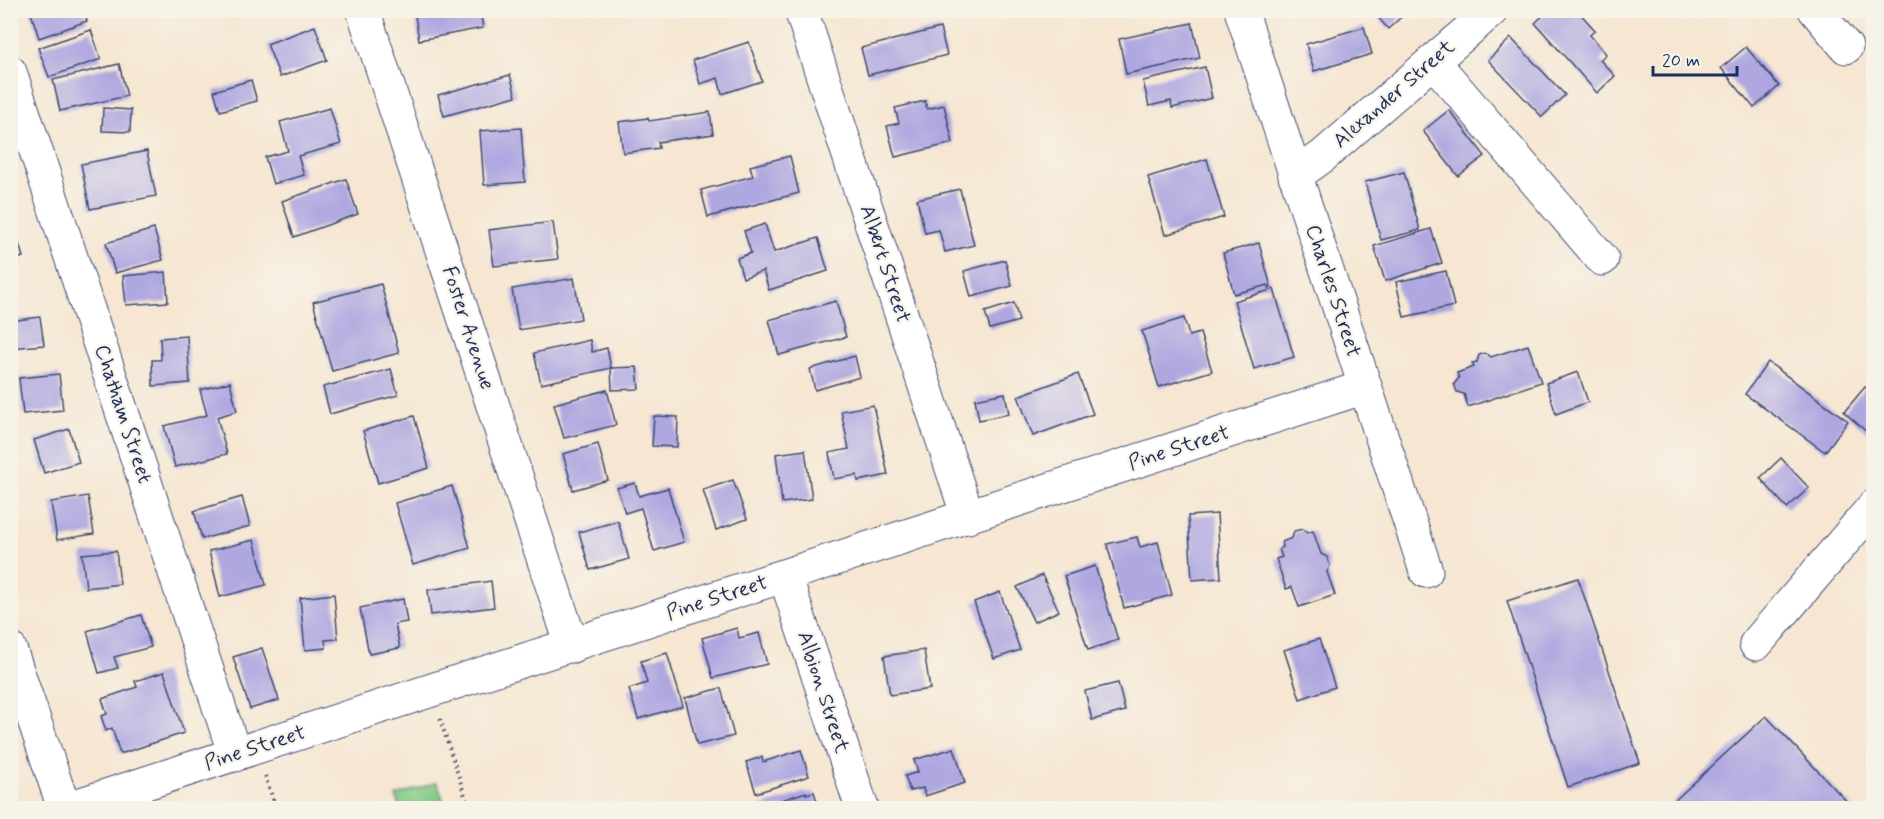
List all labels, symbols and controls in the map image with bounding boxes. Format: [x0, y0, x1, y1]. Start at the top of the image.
street label: Alexander Street [1327, 33, 1461, 155]
scale bar [1653, 39, 1737, 77]
text: 20 m [1662, 49, 1700, 73]
street label: Albert Street [853, 201, 917, 327]
street label: Charles Street [1298, 221, 1368, 361]
street label: Foster Avenue [435, 263, 501, 393]
street label: Chatham Street [87, 341, 159, 487]
street label: Pine Street [1125, 418, 1233, 477]
street label: Pine Street [663, 568, 771, 627]
street label: Albion Street [790, 627, 856, 757]
street label: Pine Street [201, 718, 309, 777]

